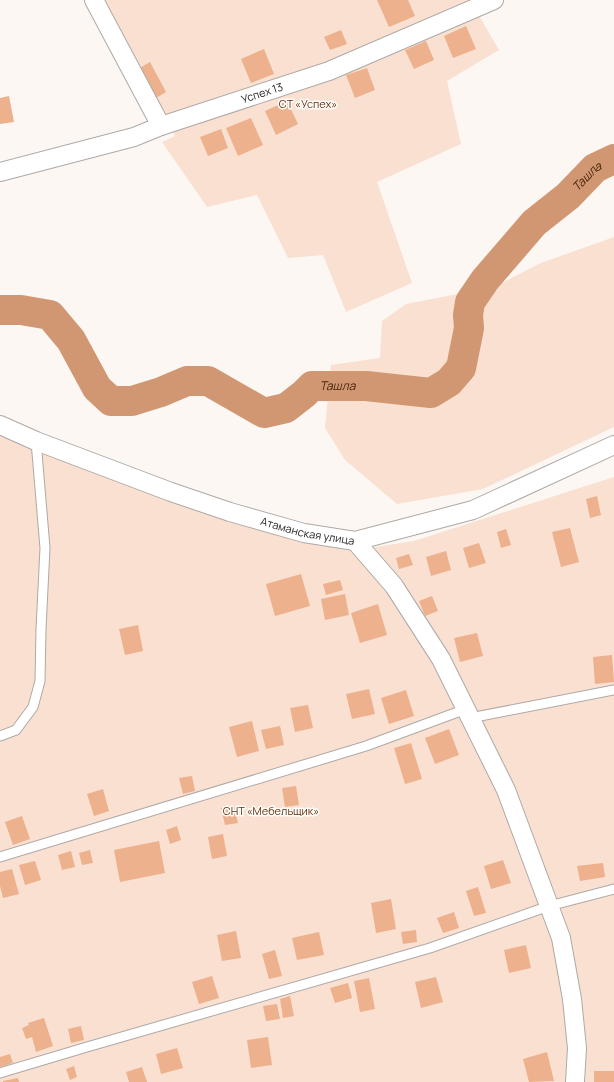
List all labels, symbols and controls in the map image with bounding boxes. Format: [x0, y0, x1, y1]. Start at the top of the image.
street label: Успех 13 [239, 79, 285, 106]
park label: СТ «Успех» [279, 96, 337, 111]
water label: Ташла [568, 157, 605, 195]
water label: Ташла [320, 377, 357, 394]
street label: Атаманская улица [259, 513, 356, 548]
park label: СНТ «Мебельщик» [223, 803, 319, 818]

